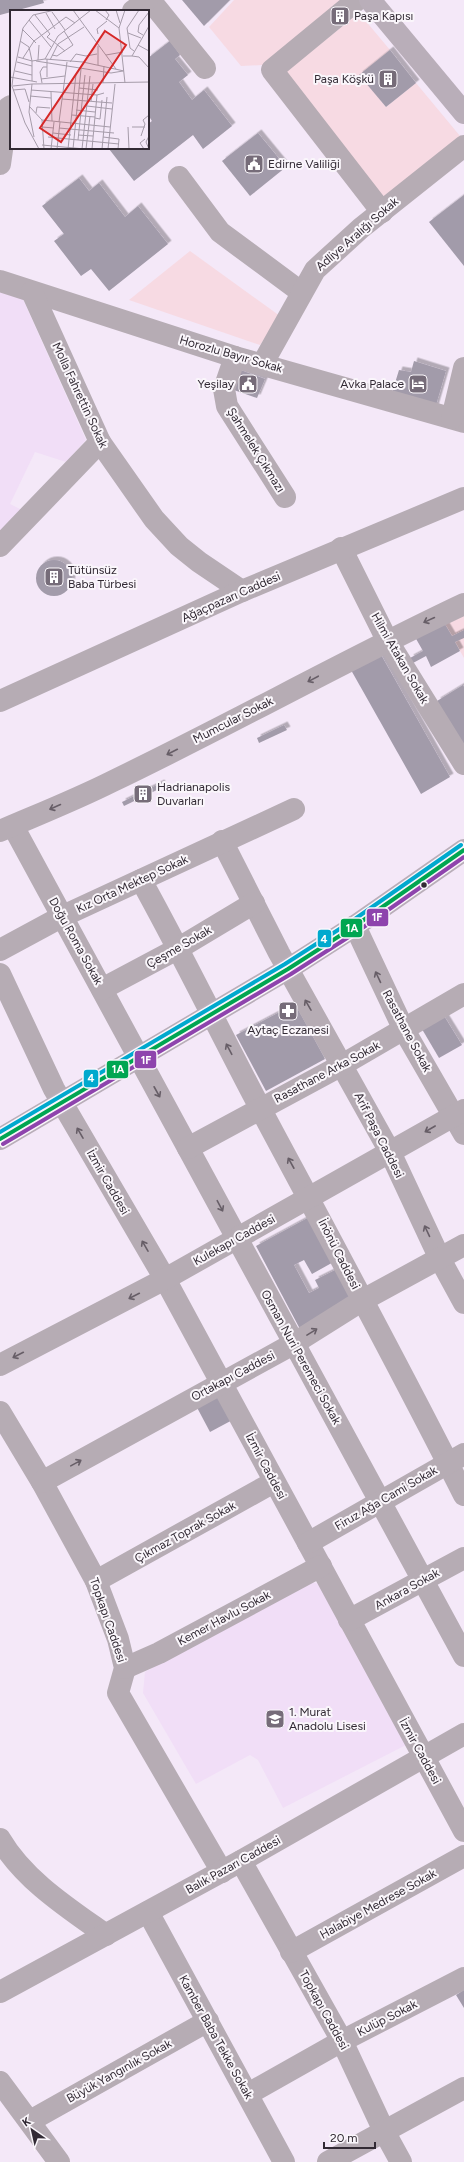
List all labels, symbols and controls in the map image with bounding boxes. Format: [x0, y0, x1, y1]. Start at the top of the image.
building icon: Paşa Kapısı [329, 5, 351, 27]
place label: Paşa Kapısı [354, 9, 413, 23]
inset map [10, 10, 149, 149]
building icon: Paşa Köşkü [377, 68, 399, 90]
place label: Paşa Köşkü [314, 72, 374, 86]
public building icon: Edirne Valiliği [243, 153, 265, 175]
place label: Edirne Valiliği [268, 157, 340, 171]
street label: Adliye Aralığı Sokak [313, 194, 401, 274]
street label: Horozlu Bayır Sokak [178, 333, 284, 375]
street label: Molla Fahrettin Sokak [49, 340, 111, 450]
public building icon: Yeşilay [237, 373, 259, 395]
hotel icon: Avka Palace [407, 373, 429, 395]
place label: Yeşilay [198, 377, 235, 391]
place label: Avka Palace [340, 377, 404, 391]
street label: Şahmelek Çıkmazı [224, 405, 288, 495]
place label: Tütünsüz Baba Türbesi [68, 563, 136, 591]
building icon: Tütünsüz Baba Türbesi [43, 566, 65, 588]
street label: Ağaçpazarı Caddesi [180, 569, 282, 625]
street label: Hilmi Atakan Sokak [368, 610, 432, 706]
one-way arrow [423, 617, 435, 624]
one-way arrow [307, 676, 319, 683]
street label: Mumcular Sokak [191, 694, 276, 746]
one-way arrow [167, 748, 179, 756]
place label: Hadrianapolis Duvarları [157, 780, 230, 808]
building icon: Hadrianapolis Duvarları [132, 783, 154, 805]
one-way arrow [49, 804, 61, 811]
street label: Kız Orta Mektep Sokak [74, 852, 190, 916]
unlabelled marker [419, 880, 429, 890]
street label: Doğu Roma Sokak [46, 895, 106, 987]
line badge: 1F [366, 908, 389, 927]
text: 1F [372, 911, 382, 924]
line badge: 1A [340, 918, 363, 938]
text: 1A [346, 922, 358, 935]
street label: Çeşme Sokak [144, 923, 214, 971]
line badge: 4 [317, 929, 332, 948]
text: 4 [321, 933, 328, 946]
one-way arrow [374, 971, 381, 983]
street label: Rasathane Sokak [379, 988, 435, 1075]
one-way arrow [304, 999, 312, 1011]
pharmacy icon: Aytaç Eczanesi [277, 1000, 299, 1022]
place label: Aytaç Eczanesi [247, 1023, 329, 1037]
street label: Rasathane Arka Sokak [272, 1038, 382, 1106]
one-way arrow [225, 1043, 233, 1055]
line badge: 1F [134, 1050, 157, 1069]
text: 1F [141, 1054, 151, 1067]
line badge: 1A [106, 1060, 129, 1079]
text: 1A [112, 1063, 124, 1076]
line badge: 4 [83, 1069, 99, 1088]
text: 4 [88, 1072, 95, 1085]
one-way arrow [154, 1085, 162, 1097]
street label: Arif Paşa Caddesi [351, 1090, 407, 1180]
one-way arrow [424, 1126, 436, 1134]
one-way arrow [76, 1127, 84, 1139]
street label: İzmir Caddesi [84, 1147, 132, 1217]
one-way arrow [286, 1157, 294, 1169]
one-way arrow [216, 1200, 224, 1212]
street label: Kulekapı Caddesi [191, 1212, 277, 1268]
street label: İnönü Caddesi [315, 1217, 363, 1291]
one-way arrow [423, 1226, 430, 1238]
one-way arrow [141, 1240, 149, 1252]
street label: Osman Nuri Peremeci Sokak [258, 1287, 344, 1427]
one-way arrow [128, 1292, 140, 1300]
one-way arrow [306, 1328, 317, 1336]
street label: Ortakapı Caddesi [189, 1348, 277, 1404]
one-way arrow [13, 1352, 25, 1360]
street label: İzmir Caddesi [243, 1431, 289, 1501]
one-way arrow [70, 1458, 82, 1466]
street label: Firuz Ağa Cami Sokak [332, 1463, 440, 1533]
street label: Çıkmaz Toprak Sokak [132, 1498, 238, 1566]
street label: Ankara Sokak [372, 1565, 442, 1613]
street label: Topkapı Caddesi [87, 1576, 129, 1664]
street label: Kemer Havlu Sokak [175, 1588, 273, 1648]
place label: 1. Murat Anadolu Lisesi [289, 1705, 366, 1733]
school or university icon: 1. Murat Anadolu Lisesi [264, 1708, 286, 1730]
street label: İzmir Caddesi [396, 1716, 444, 1786]
street label: Balık Pazarı Caddesi [183, 1833, 283, 1897]
street label: Halabiye Medrese Sokak [317, 1866, 439, 1942]
street label: Topkapı Caddesi [296, 1968, 352, 2052]
street label: Kamber Baba Tekke Sokak [176, 1973, 256, 2101]
street label: Kulüp Sokak [355, 1997, 419, 2039]
street label: Büyük Yangınlık Sokak [64, 2036, 174, 2106]
north arrow [12, 2110, 52, 2150]
text: K [20, 2114, 34, 2130]
scale bar [324, 2124, 375, 2150]
text: 20 m [330, 2131, 358, 2145]

